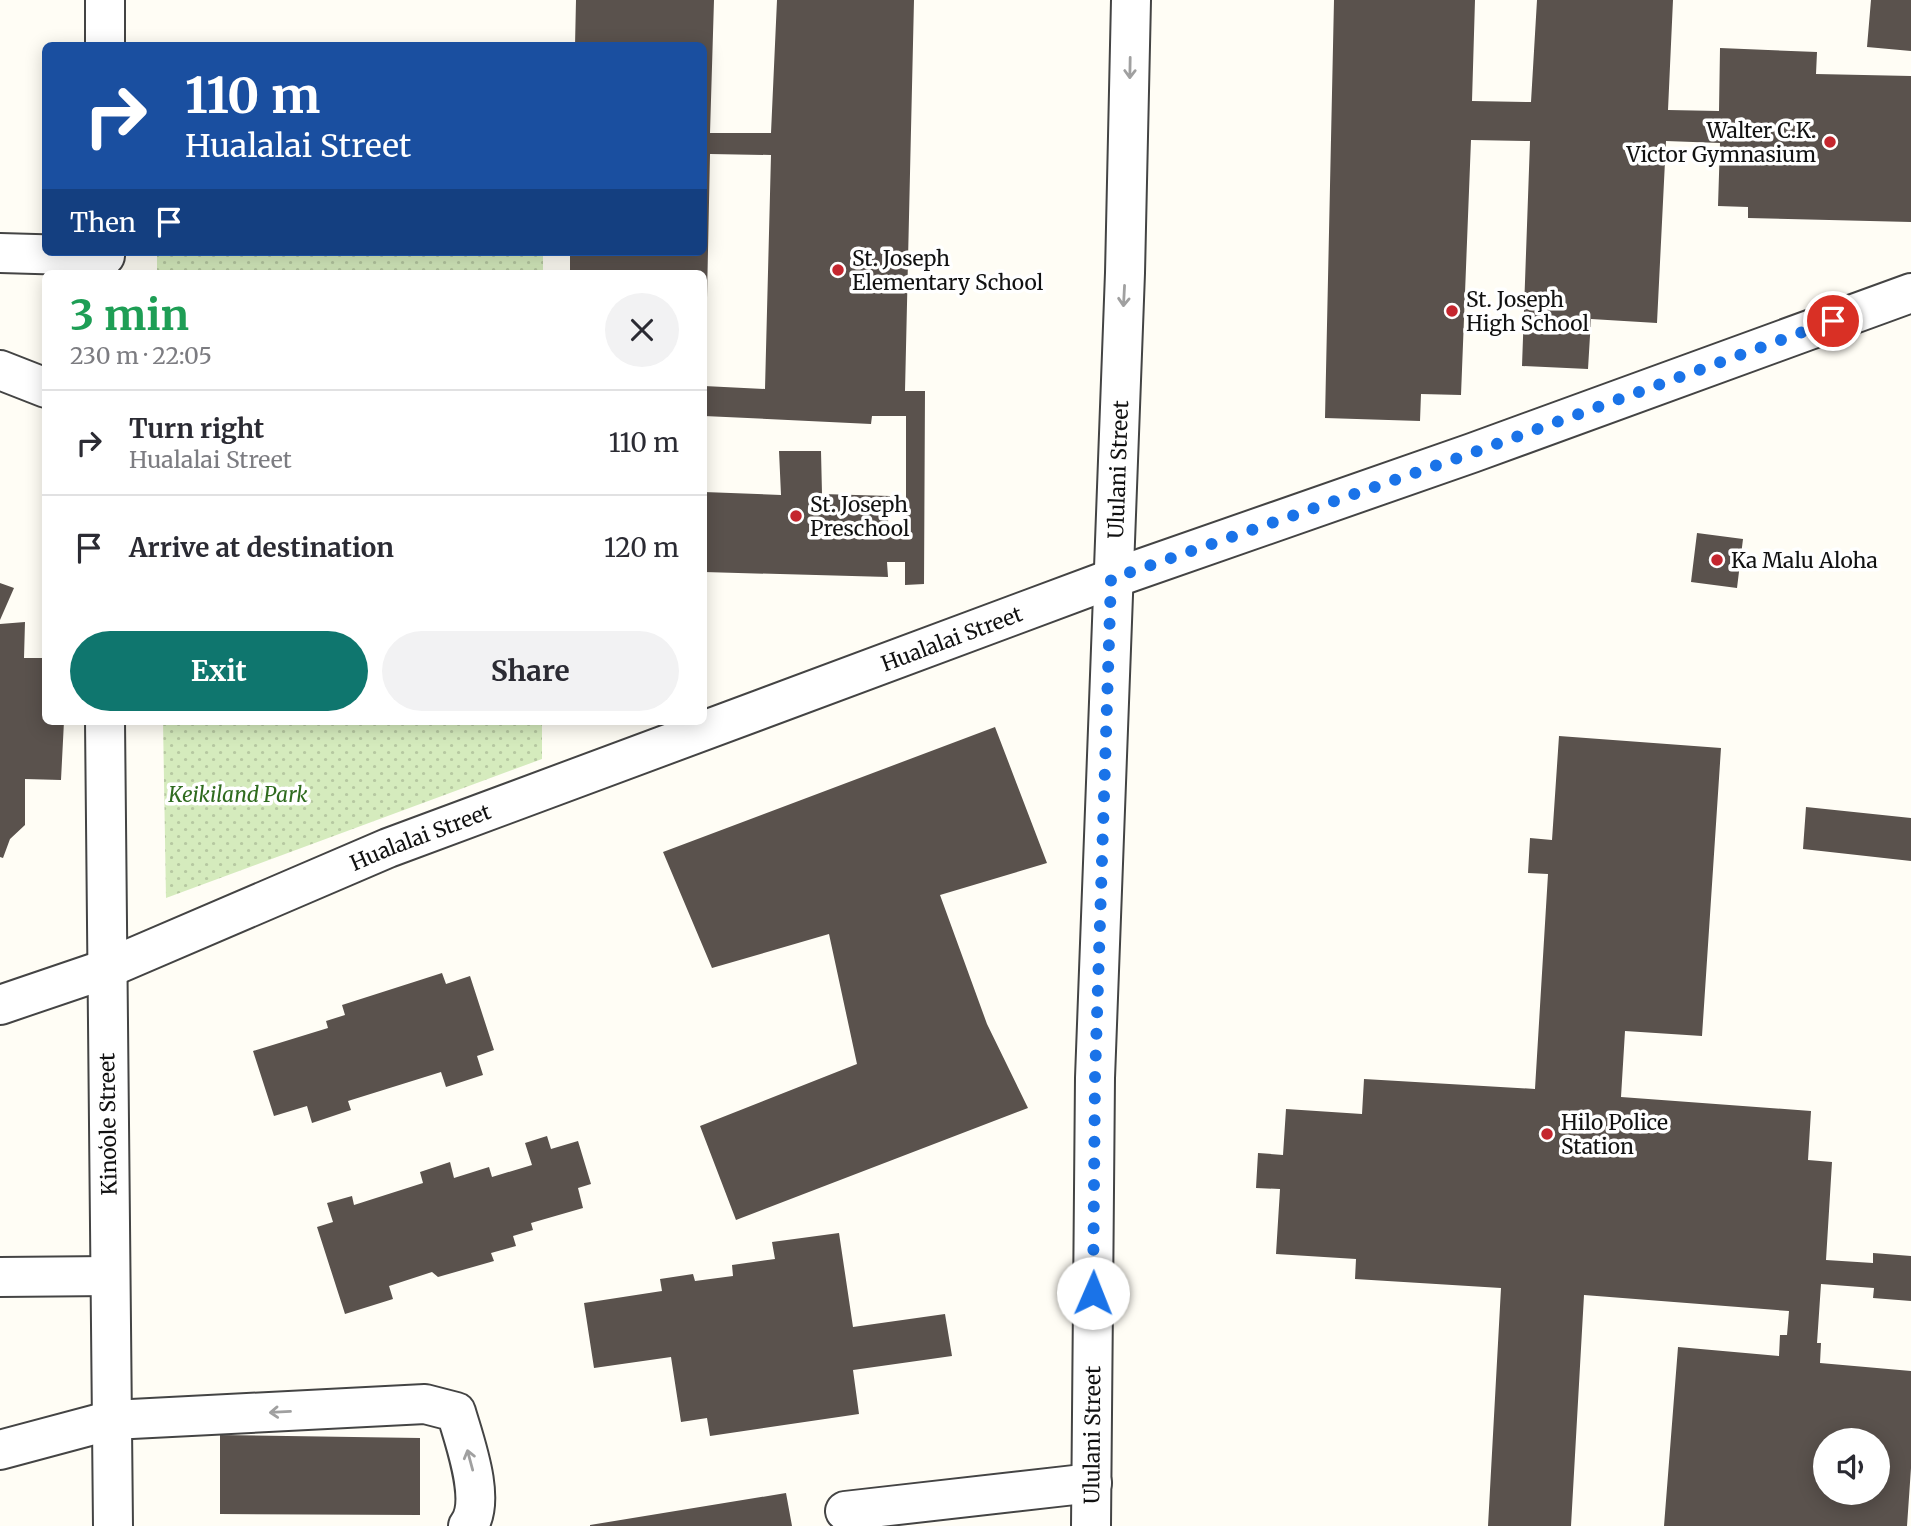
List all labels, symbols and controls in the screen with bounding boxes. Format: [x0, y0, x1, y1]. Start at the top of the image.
one-way arrow [1123, 56, 1136, 79]
text: 110 m [185, 65, 320, 126]
icon: right [70, 70, 161, 161]
place label: Walter C.K. Victor Gymnasium [1626, 117, 1816, 168]
text: Hualalai Street [185, 126, 411, 166]
marker: Walter C.K. Victor Gymnasium [1822, 134, 1838, 150]
icon: arrive [150, 203, 188, 241]
text: Then [70, 206, 136, 239]
place label: St. Joseph Elementary School [852, 245, 1044, 296]
marker: St. Joseph Elementary School [830, 262, 846, 278]
one-way arrow [1117, 284, 1130, 307]
place label: St. Joseph High School [1466, 286, 1589, 337]
text: 3 min [70, 289, 189, 341]
pin [1803, 291, 1863, 351]
button: close [605, 293, 679, 367]
icon: arrive [1814, 302, 1852, 340]
marker: St. Joseph High School [1444, 303, 1460, 319]
text: 230 m · 22:05 [70, 341, 212, 370]
street label: Ululani Street [1102, 400, 1134, 539]
text: Turn right [129, 412, 264, 445]
icon: right [70, 424, 108, 462]
text: 110 m [609, 426, 679, 459]
text: Hualalai Street [129, 445, 292, 474]
place label: St. Joseph Preschool [810, 491, 910, 542]
marker: St. Joseph Preschool [788, 508, 804, 524]
icon: arrive [70, 529, 108, 567]
text: Arrive at destination [129, 531, 394, 564]
text: 120 m [604, 531, 679, 564]
place label: Ka Malu Aloha [1731, 547, 1878, 574]
marker: Ka Malu Aloha [1709, 552, 1725, 568]
street label: Hualalai Street [877, 600, 1026, 677]
button: Exit [70, 631, 368, 711]
button: Share [382, 631, 679, 711]
park label: Keikiland Park [167, 781, 308, 808]
street label: Hualalai Street [346, 798, 494, 876]
street label: Kinoʻole Street [93, 1052, 123, 1196]
place label: Hilo Police Station [1561, 1109, 1668, 1160]
marker: Hilo Police Station [1539, 1126, 1555, 1142]
position arrow [1056, 1256, 1130, 1330]
street label: Ululani Street [1078, 1366, 1106, 1504]
one-way arrow [269, 1405, 292, 1418]
map controls [1813, 1428, 1890, 1505]
button: sound [1813, 1428, 1890, 1505]
one-way arrow [463, 1449, 476, 1472]

